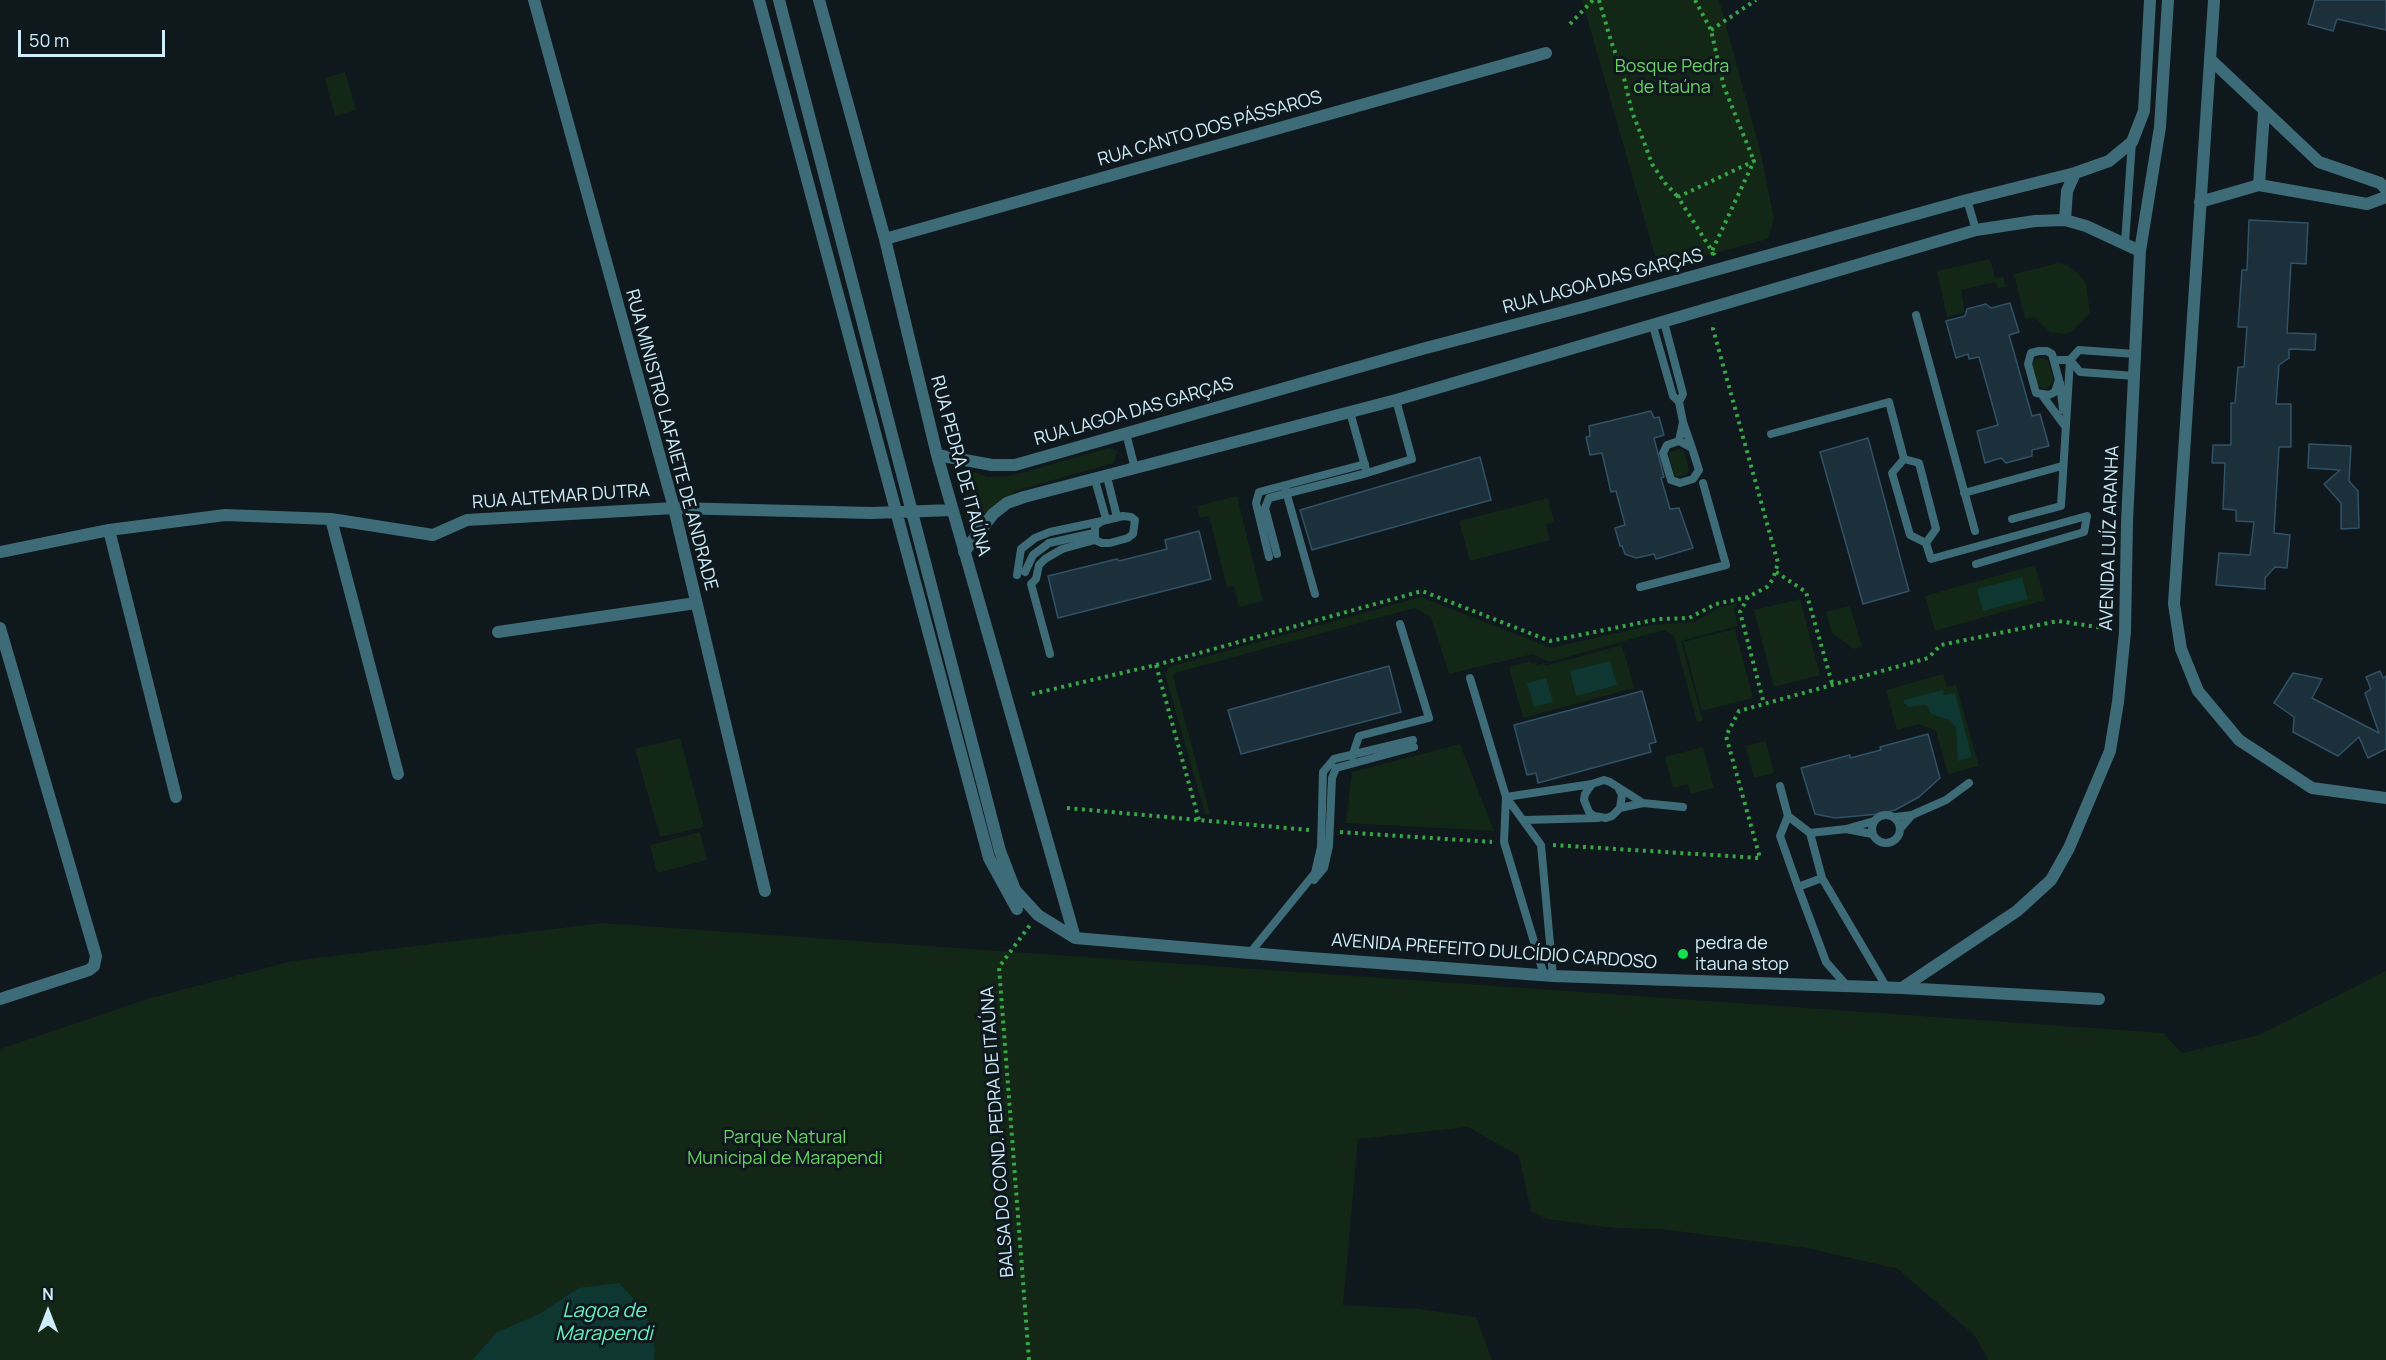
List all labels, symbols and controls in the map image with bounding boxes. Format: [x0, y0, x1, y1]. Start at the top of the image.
scale bar [21, 18, 168, 56]
text: 50 m [29, 28, 69, 52]
park label: Bosque Pedra de Itaúna [1615, 56, 1729, 98]
street label: RUA CANTO DOS PÁSSAROS [1095, 87, 1325, 171]
street label: RUA LAGOA DAS GARÇAS [1501, 245, 1705, 319]
street label: RUA MINISTRO LAFAIETE DE ANDRADE [620, 287, 722, 593]
street label: RUA PEDRA DE ITAÚNA [926, 373, 994, 559]
street label: RUA LAGOA DAS GARÇAS [1032, 373, 1236, 451]
street label: AVENIDA LUÍZ ARANHA [2096, 445, 2124, 631]
street label: RUA ALTEMAR DUTRA [471, 480, 651, 514]
street label: AVENIDA PREFEITO DULCÍDIO CARDOSO [1330, 930, 1658, 974]
place label: pedra de itauna stop [1695, 933, 1789, 976]
marker: pedra de itauna stop [1676, 947, 1690, 961]
street label: BALSA DO COND. PEDRA DE ITAÚNA [977, 986, 1019, 1278]
park label: Parque Natural Municipal de Marapendi [687, 1127, 883, 1170]
north arrow [18, 1282, 78, 1342]
text: N [42, 1283, 54, 1305]
water label: Lagoa de Marapendi [555, 1299, 653, 1346]

